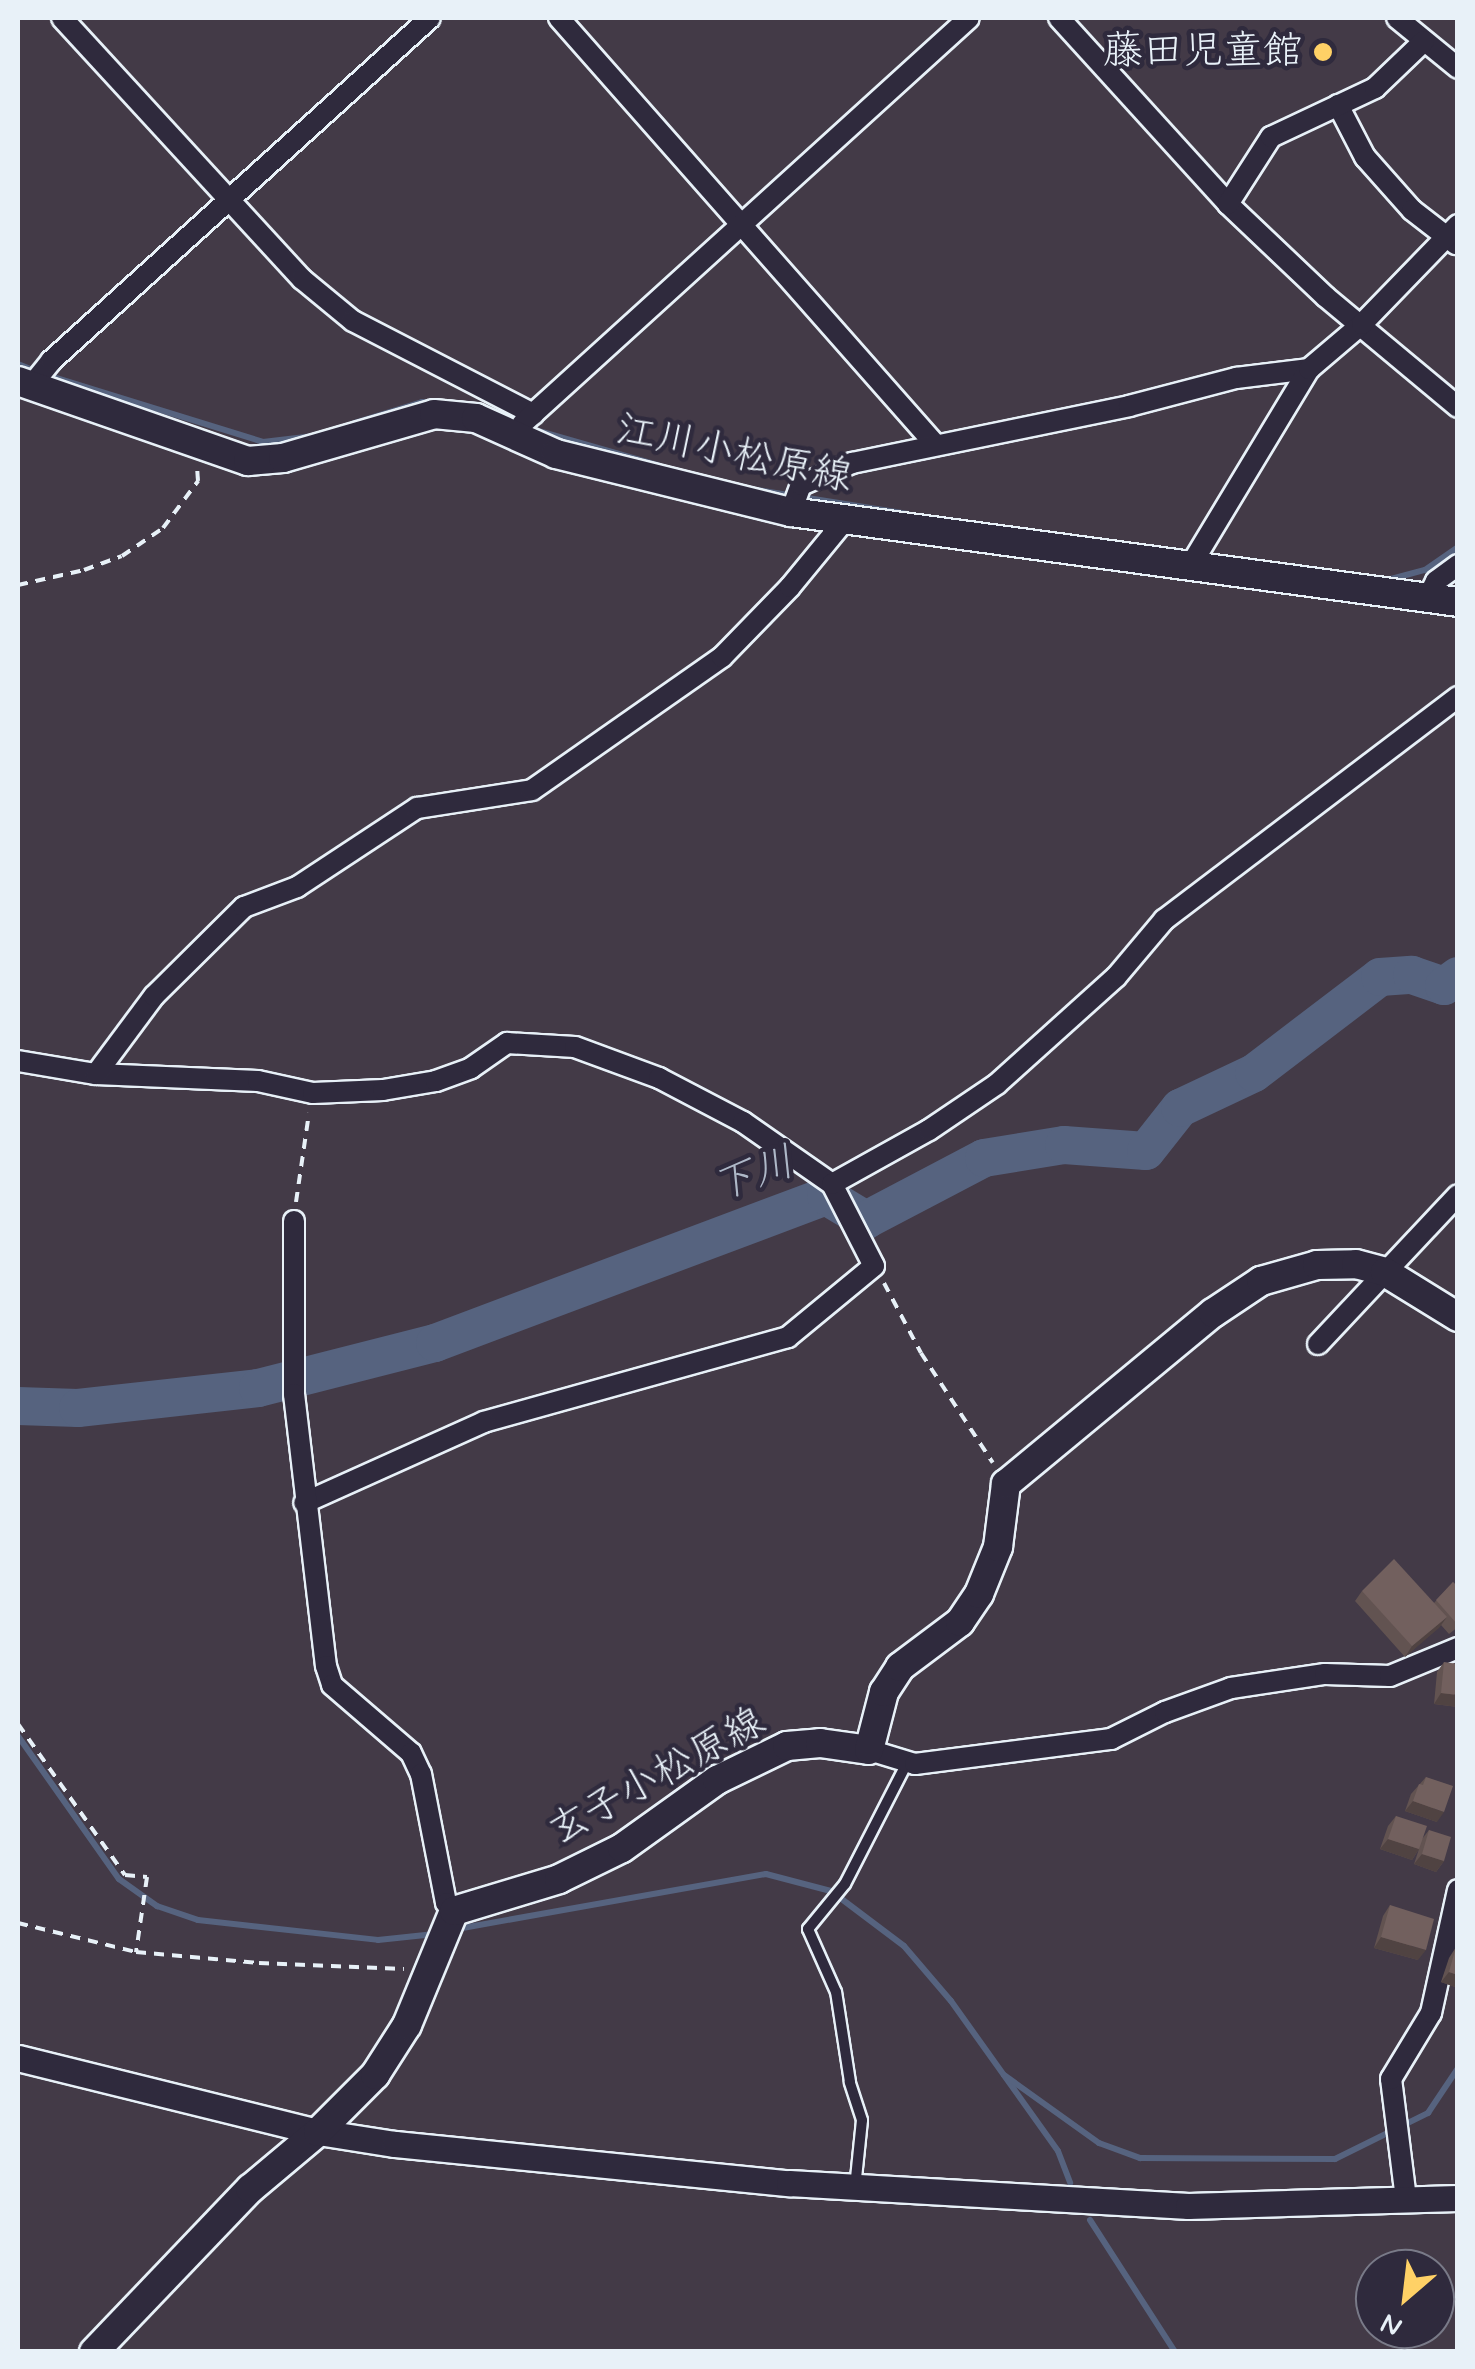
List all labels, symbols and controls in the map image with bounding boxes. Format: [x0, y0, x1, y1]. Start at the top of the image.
place label: 藤田児童館 [1103, 28, 1303, 76]
marker: 藤田児童館 [1312, 41, 1334, 63]
street label: 江川小松原線 [612, 406, 856, 502]
water label: 下川 [706, 1138, 802, 1214]
street label: 玄子小松原線 [540, 1698, 774, 1856]
north arrow [1355, 2249, 1455, 2349]
text: N [1375, 2303, 1409, 2345]

